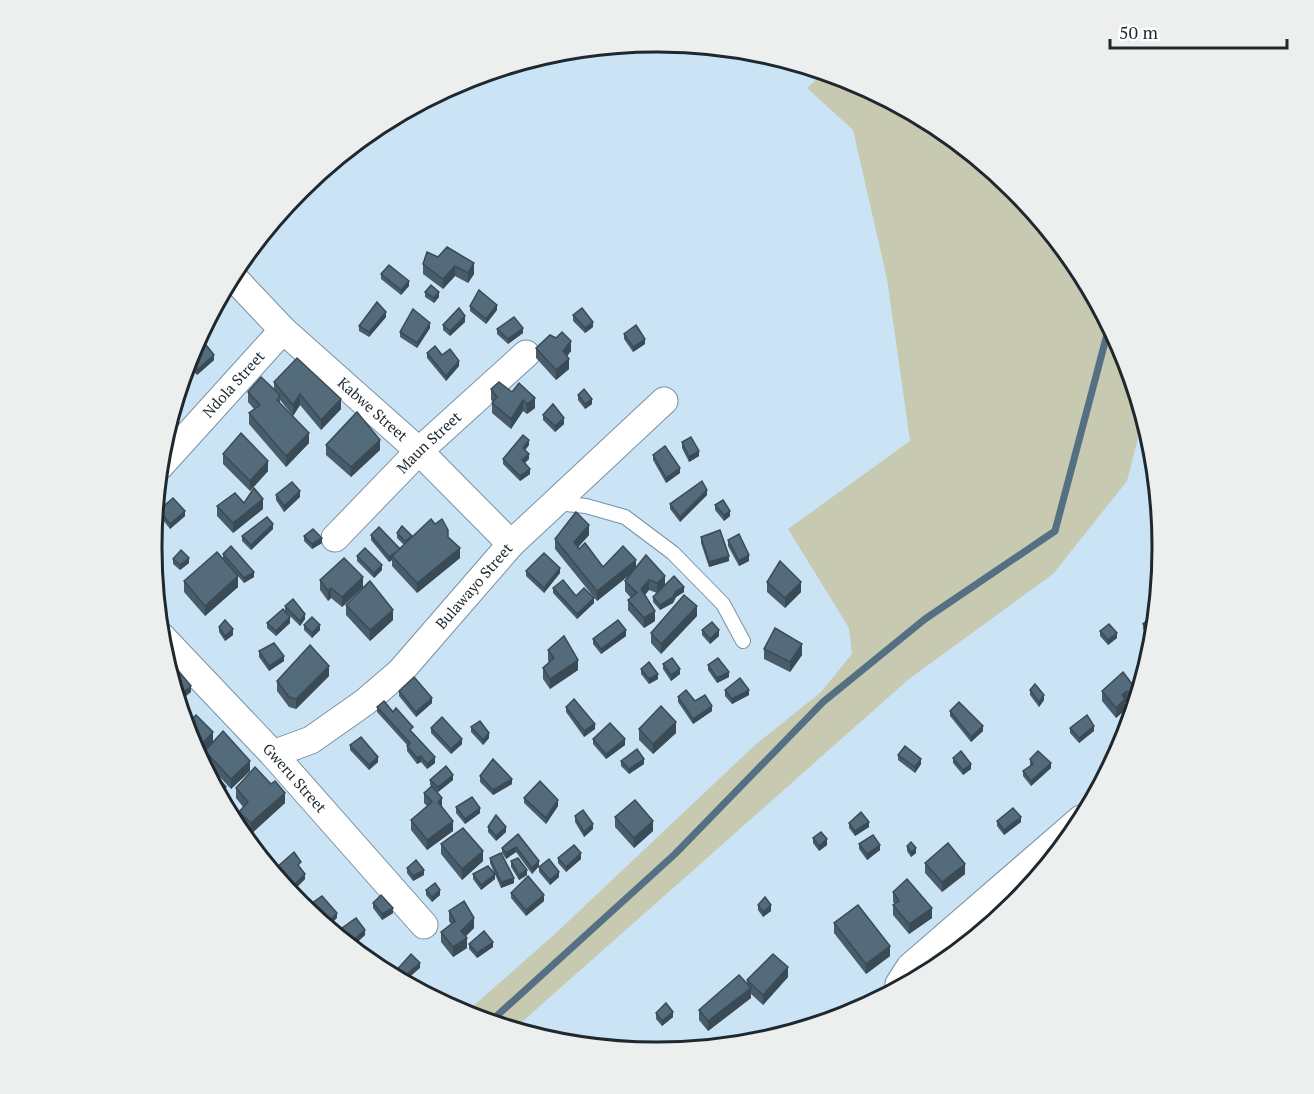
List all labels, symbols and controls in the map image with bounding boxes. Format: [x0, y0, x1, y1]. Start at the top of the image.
scale bar [1110, 12, 1287, 50]
text: 50 m [1119, 20, 1159, 44]
street label: Ndola Street [198, 346, 269, 421]
street label: Kabwe Street [334, 372, 413, 446]
street label: Maun Street [392, 406, 465, 477]
street label: Bulawayo Street [431, 538, 517, 633]
street label: Gweru Street [259, 738, 332, 817]

